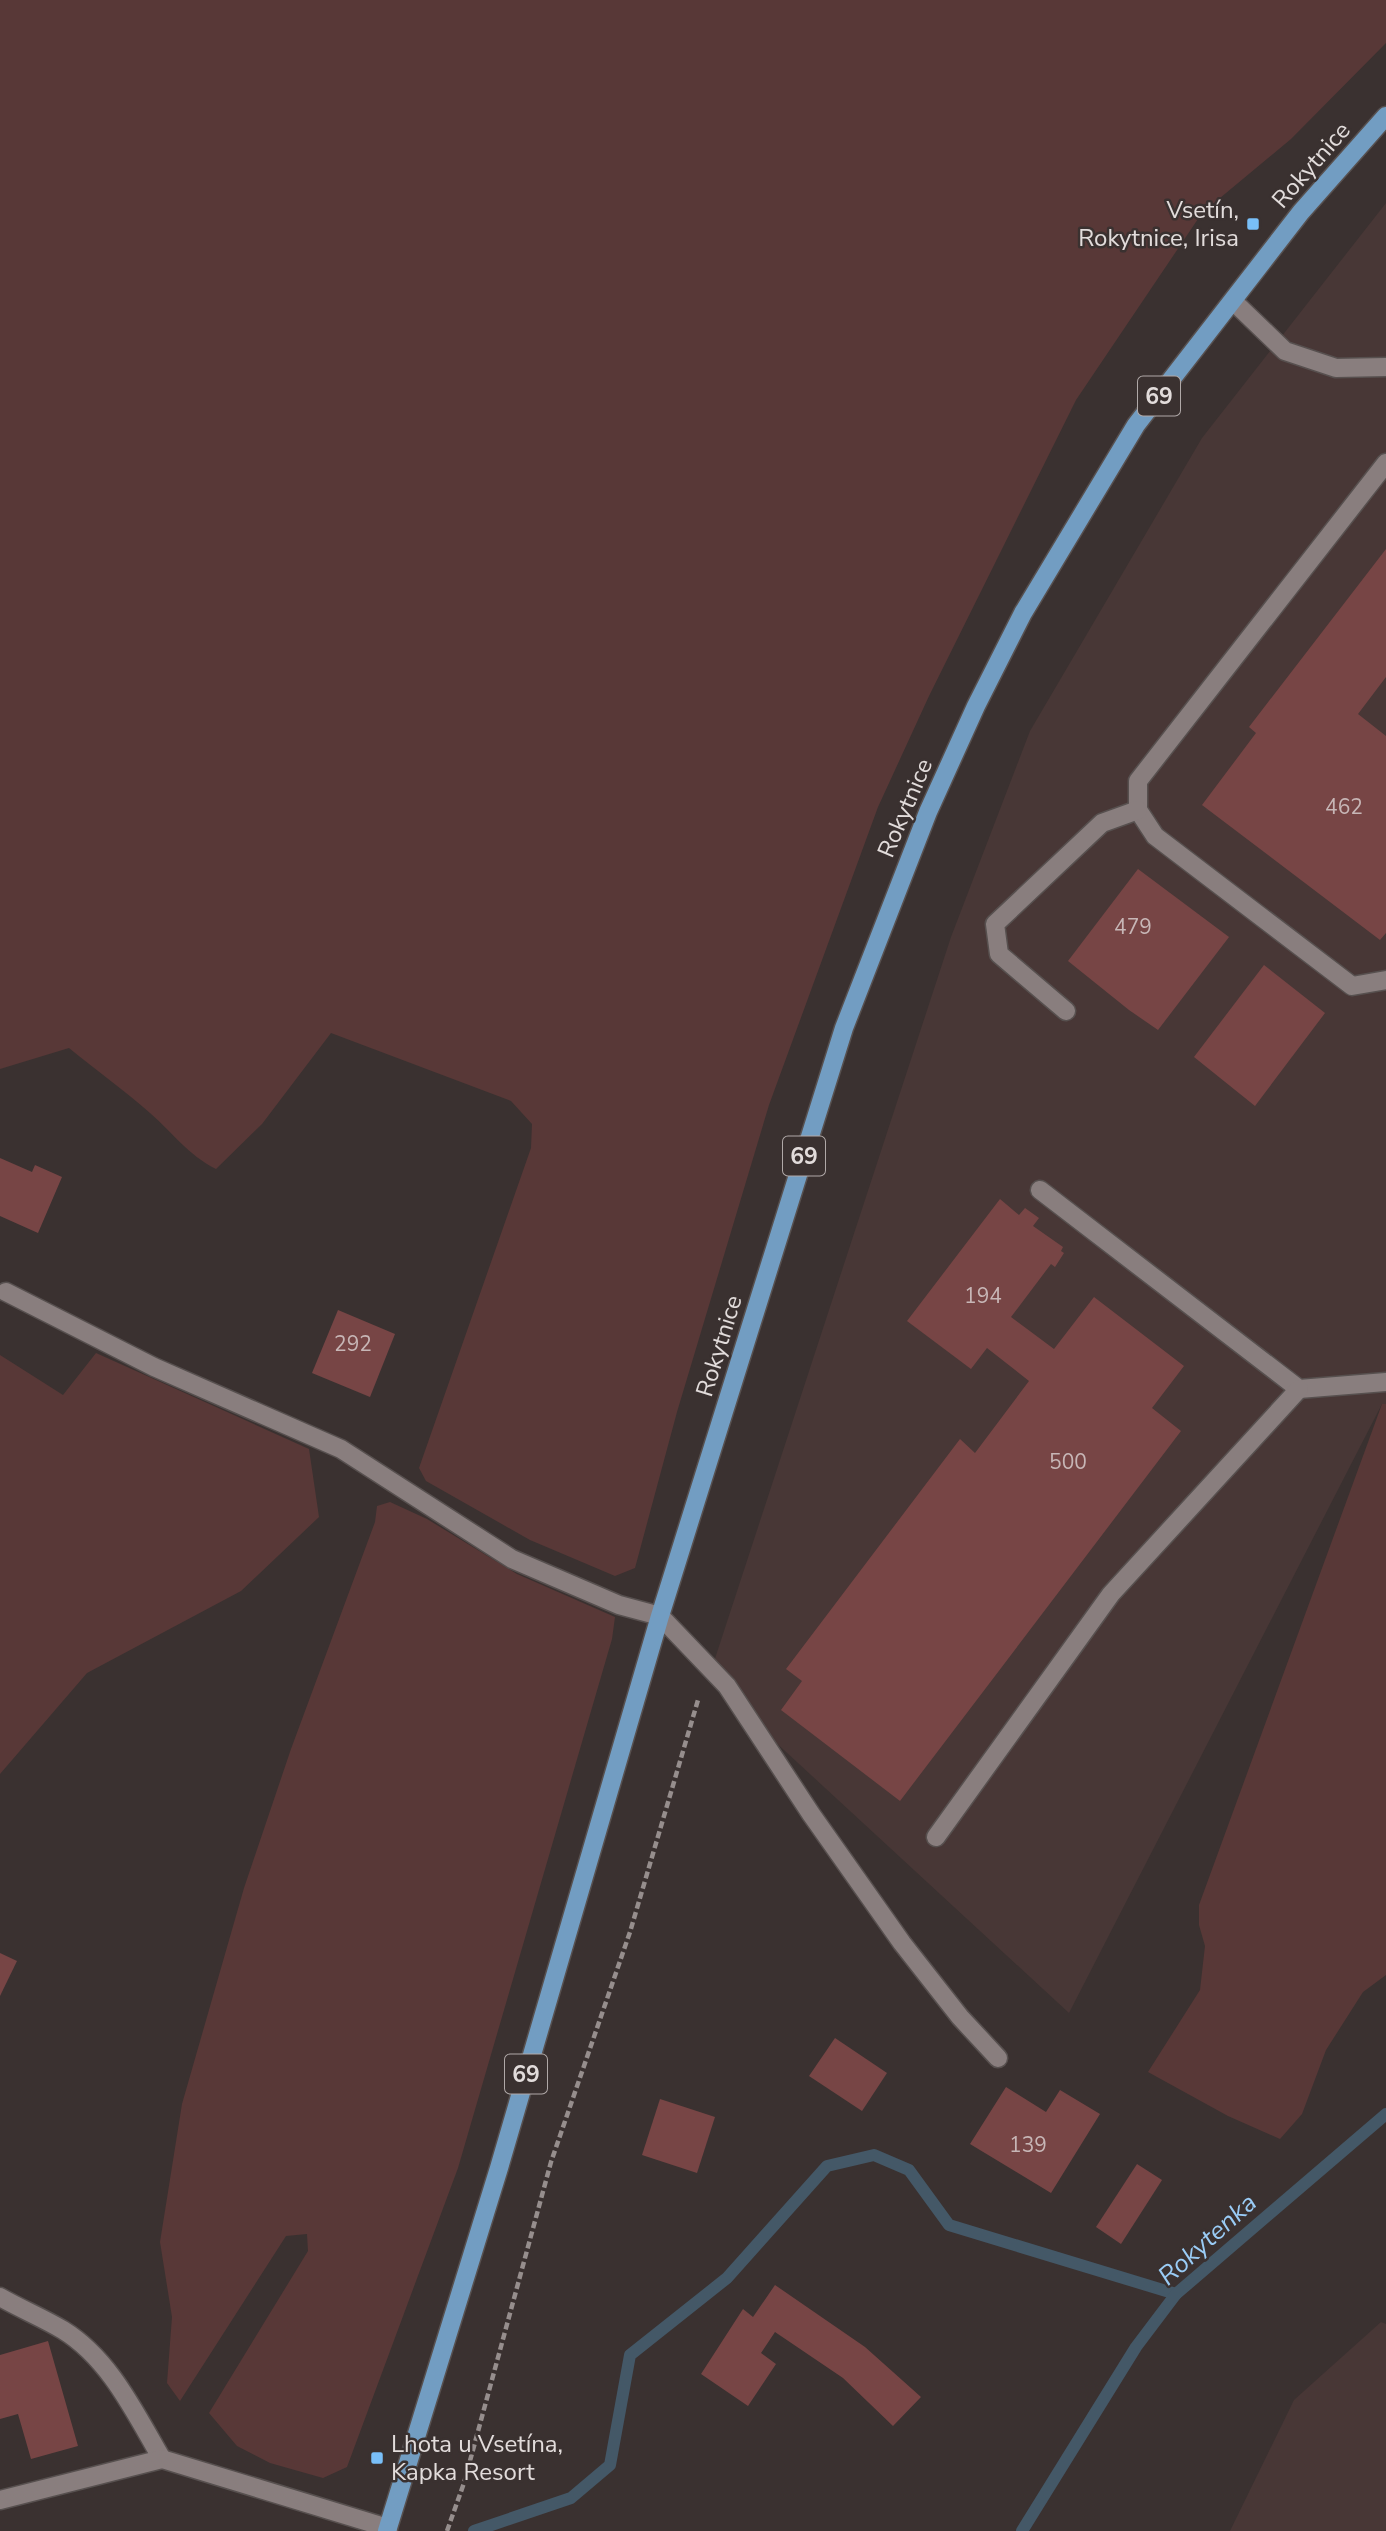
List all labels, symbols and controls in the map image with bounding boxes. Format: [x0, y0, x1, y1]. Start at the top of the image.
street label: Rokytnice [1265, 115, 1357, 215]
place label: Vsetín, Rokytnice, Irisa [1078, 194, 1239, 254]
marker: Vsetín, Rokytnice, Irisa [1245, 216, 1261, 232]
road number: 69 [1138, 376, 1180, 416]
street label: Rokytnice [870, 754, 940, 862]
house number: 462 [1325, 793, 1363, 821]
house number: 479 [1114, 913, 1152, 941]
road number: 69 [783, 1136, 825, 1176]
house number: 194 [964, 1282, 1002, 1310]
street label: Rokytnice [688, 1291, 750, 1401]
house number: 292 [334, 1330, 372, 1358]
house number: 500 [1049, 1448, 1087, 1476]
road number: 69 [505, 2054, 547, 2094]
house number: 139 [1009, 2131, 1047, 2159]
water label: Rokytenka [1150, 2186, 1264, 2293]
place label: Lhota u Vsetína, Kapka Resort [391, 2428, 563, 2488]
marker: Lhota u Vsetína, Kapka Resort [369, 2450, 385, 2466]

